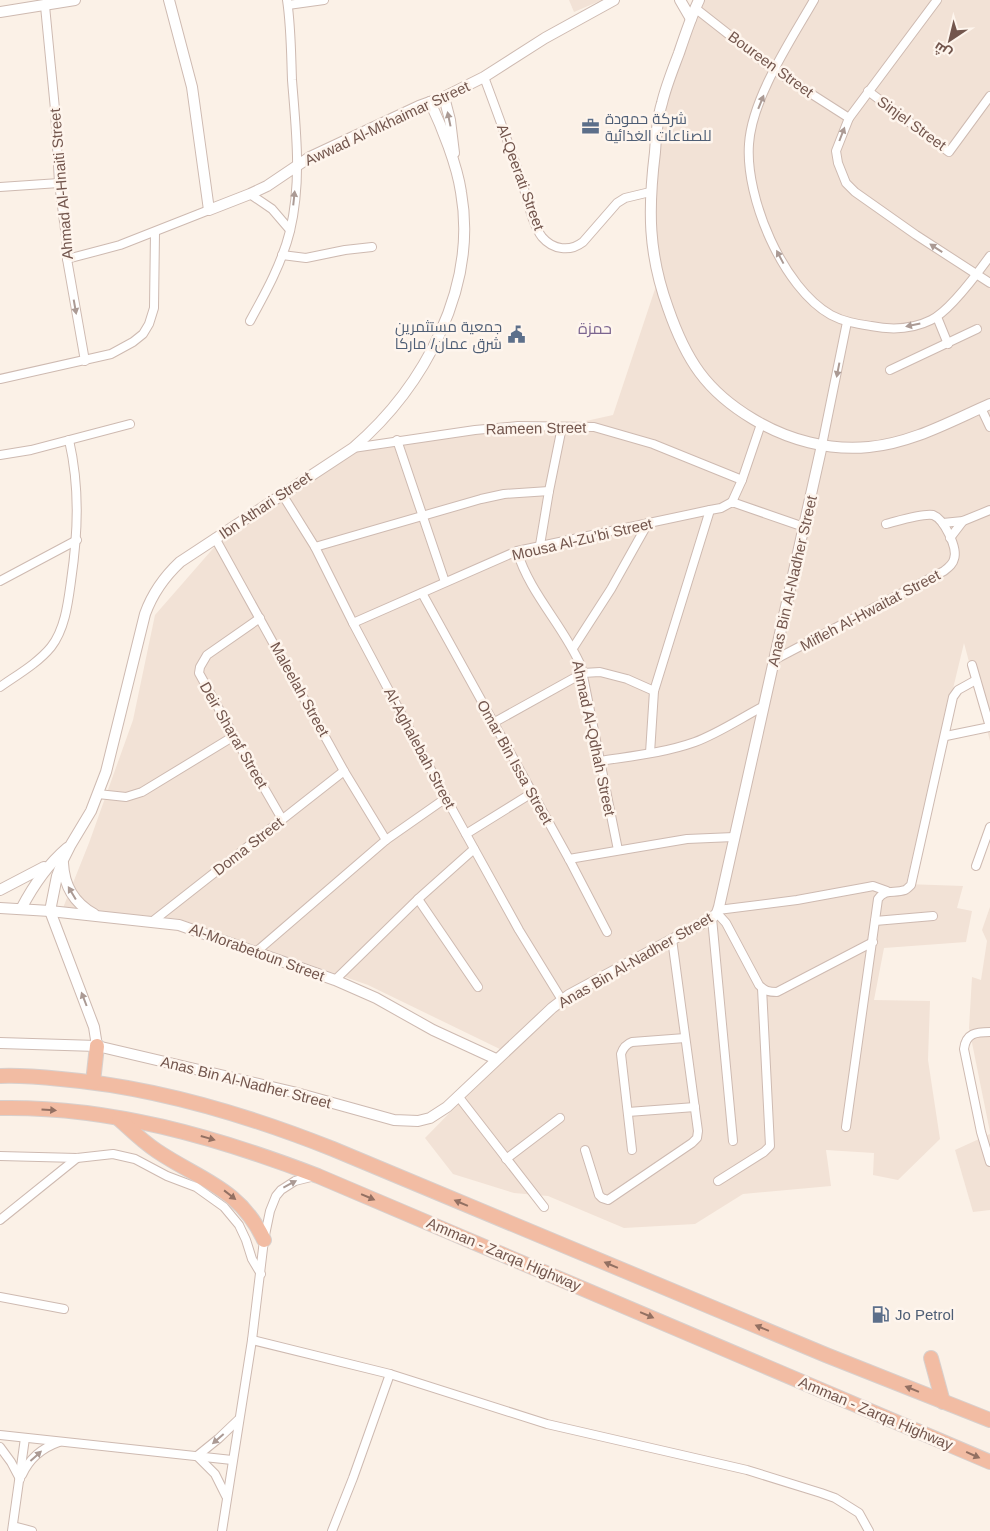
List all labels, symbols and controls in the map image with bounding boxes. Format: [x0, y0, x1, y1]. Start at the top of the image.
north arrow [925, 15, 975, 65]
street label: Boureen Street [725, 27, 817, 101]
text: ش [931, 38, 955, 62]
street label: Awwad Al-Mkhaimar Street [302, 77, 473, 169]
street label: Sinjel Street [874, 92, 950, 154]
one-way arrow [757, 95, 765, 109]
street label: Ahmad Al-Hnaiti Street [46, 107, 76, 260]
place label: شركة حمودة للصناعات الغذائية [605, 110, 712, 144]
one-way arrow [445, 111, 453, 127]
office icon: شركة حمودة للصناعات الغذائية [581, 117, 601, 137]
street label: Al-Qeerati Street [494, 122, 548, 233]
one-way arrow [838, 126, 846, 141]
one-way arrow [290, 189, 298, 205]
one-way arrow [929, 243, 942, 252]
one-way arrow [776, 250, 784, 264]
one-way arrow [72, 299, 80, 315]
place label: جمعية مستثمرين شرق عمان/ ماركا [395, 318, 502, 354]
district label: حمزة [578, 320, 612, 338]
one-way arrow [905, 322, 921, 330]
public building icon: جمعية مستثمرين شرق عمان/ ماركا [506, 325, 526, 345]
one-way arrow [834, 362, 842, 377]
street label: Rameen Street [485, 419, 587, 437]
street label: Ibn Athari Street [216, 467, 315, 542]
street label: Anas Bin Al-Nadher Street [764, 493, 820, 668]
street label: Mousa Al-Zu’bi Street [510, 514, 655, 563]
street label: Mifleh Al-Hwaitat Street [797, 566, 944, 654]
street label: Maleelah Street [267, 639, 333, 740]
street label: Ahmad Al-Qdhah Street [569, 659, 619, 818]
street label: Deir Sharaf Street [197, 679, 272, 792]
street label: Al-Aghalebah Street [381, 685, 459, 812]
street label: Omar Bin Issa Street [474, 697, 557, 828]
street label: Doma Street [210, 813, 287, 879]
one-way arrow [67, 886, 76, 899]
street label: Anas Bin Al-Nadher Street [555, 908, 716, 1011]
street label: Al-Morabetoun Street [187, 920, 328, 985]
one-way arrow [80, 991, 88, 1006]
street label: Anas Bin Al-Nadher Street [159, 1053, 334, 1112]
one-way arrow [41, 1106, 57, 1114]
one-way arrow [201, 1134, 216, 1142]
one-way arrow [283, 1180, 297, 1189]
one-way arrow [223, 1190, 236, 1201]
one-way arrow [361, 1193, 376, 1201]
one-way arrow [454, 1199, 469, 1206]
street label: Amman - Zarqa Highway [424, 1214, 584, 1294]
one-way arrow [604, 1261, 619, 1269]
fuel station icon: Jo Petrol [871, 1304, 891, 1324]
place label: Jo Petrol [895, 1306, 954, 1323]
one-way arrow [640, 1311, 655, 1319]
one-way arrow [754, 1323, 769, 1331]
street label: Amman - Zarqa Highway [796, 1373, 956, 1453]
one-way arrow [904, 1385, 919, 1393]
one-way arrow [212, 1433, 224, 1444]
one-way arrow [30, 1450, 42, 1462]
one-way arrow [966, 1451, 980, 1459]

